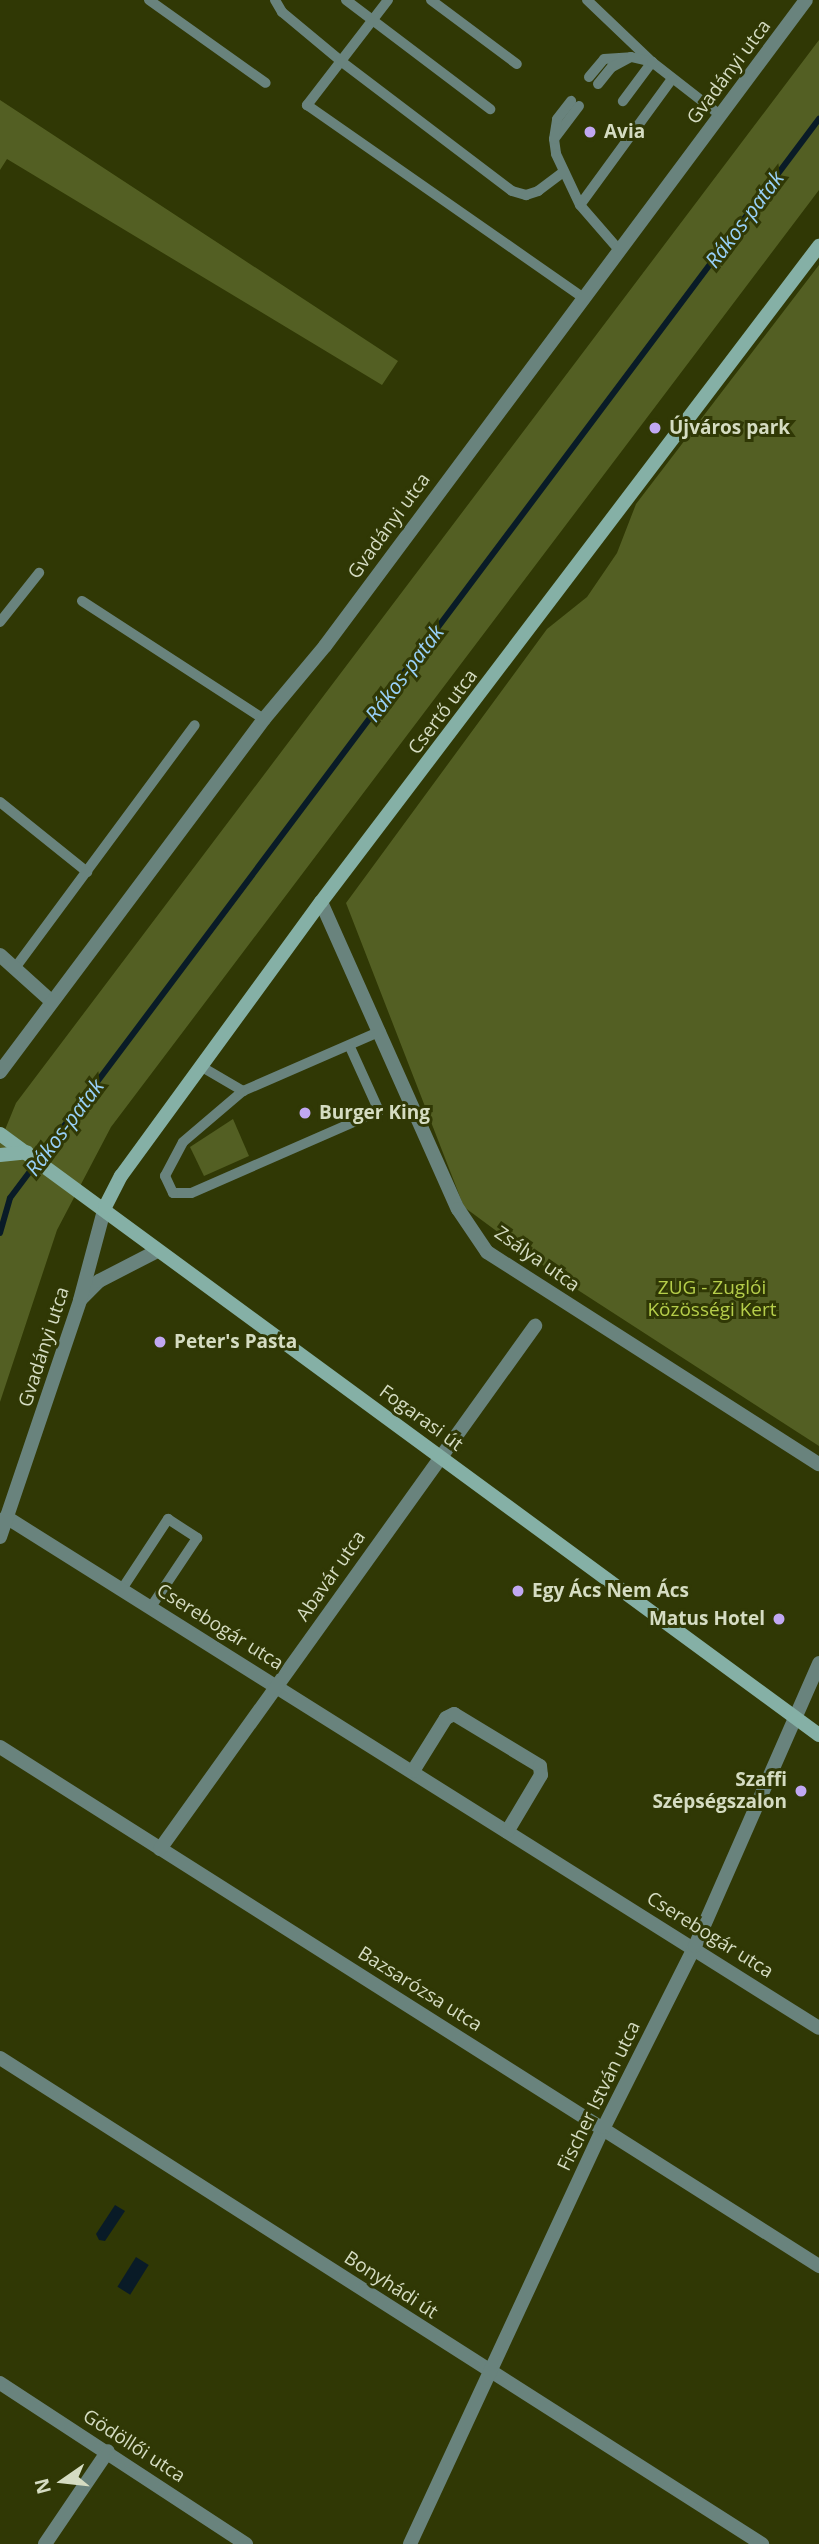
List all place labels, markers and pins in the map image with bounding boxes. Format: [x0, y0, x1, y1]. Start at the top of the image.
place label: Avia [604, 121, 645, 143]
marker: Avia [582, 124, 598, 140]
place label: Újváros park [669, 417, 790, 439]
marker: Újváros park [647, 420, 663, 436]
place label: Burger King [319, 1102, 430, 1124]
marker: Burger King [297, 1105, 313, 1121]
place label: Peter's Pasta [174, 1331, 297, 1353]
marker: Peter's Pasta [152, 1334, 168, 1350]
place label: Egy Ács Nem Ács [532, 1580, 689, 1602]
marker: Egy Ács Nem Ács [510, 1583, 526, 1599]
place label: Matus Hotel [649, 1608, 765, 1630]
marker: Matus Hotel [771, 1611, 787, 1627]
place label: Szaffi Szépségszalon [652, 1769, 787, 1813]
marker: Szaffi Szépségszalon [793, 1783, 809, 1799]

